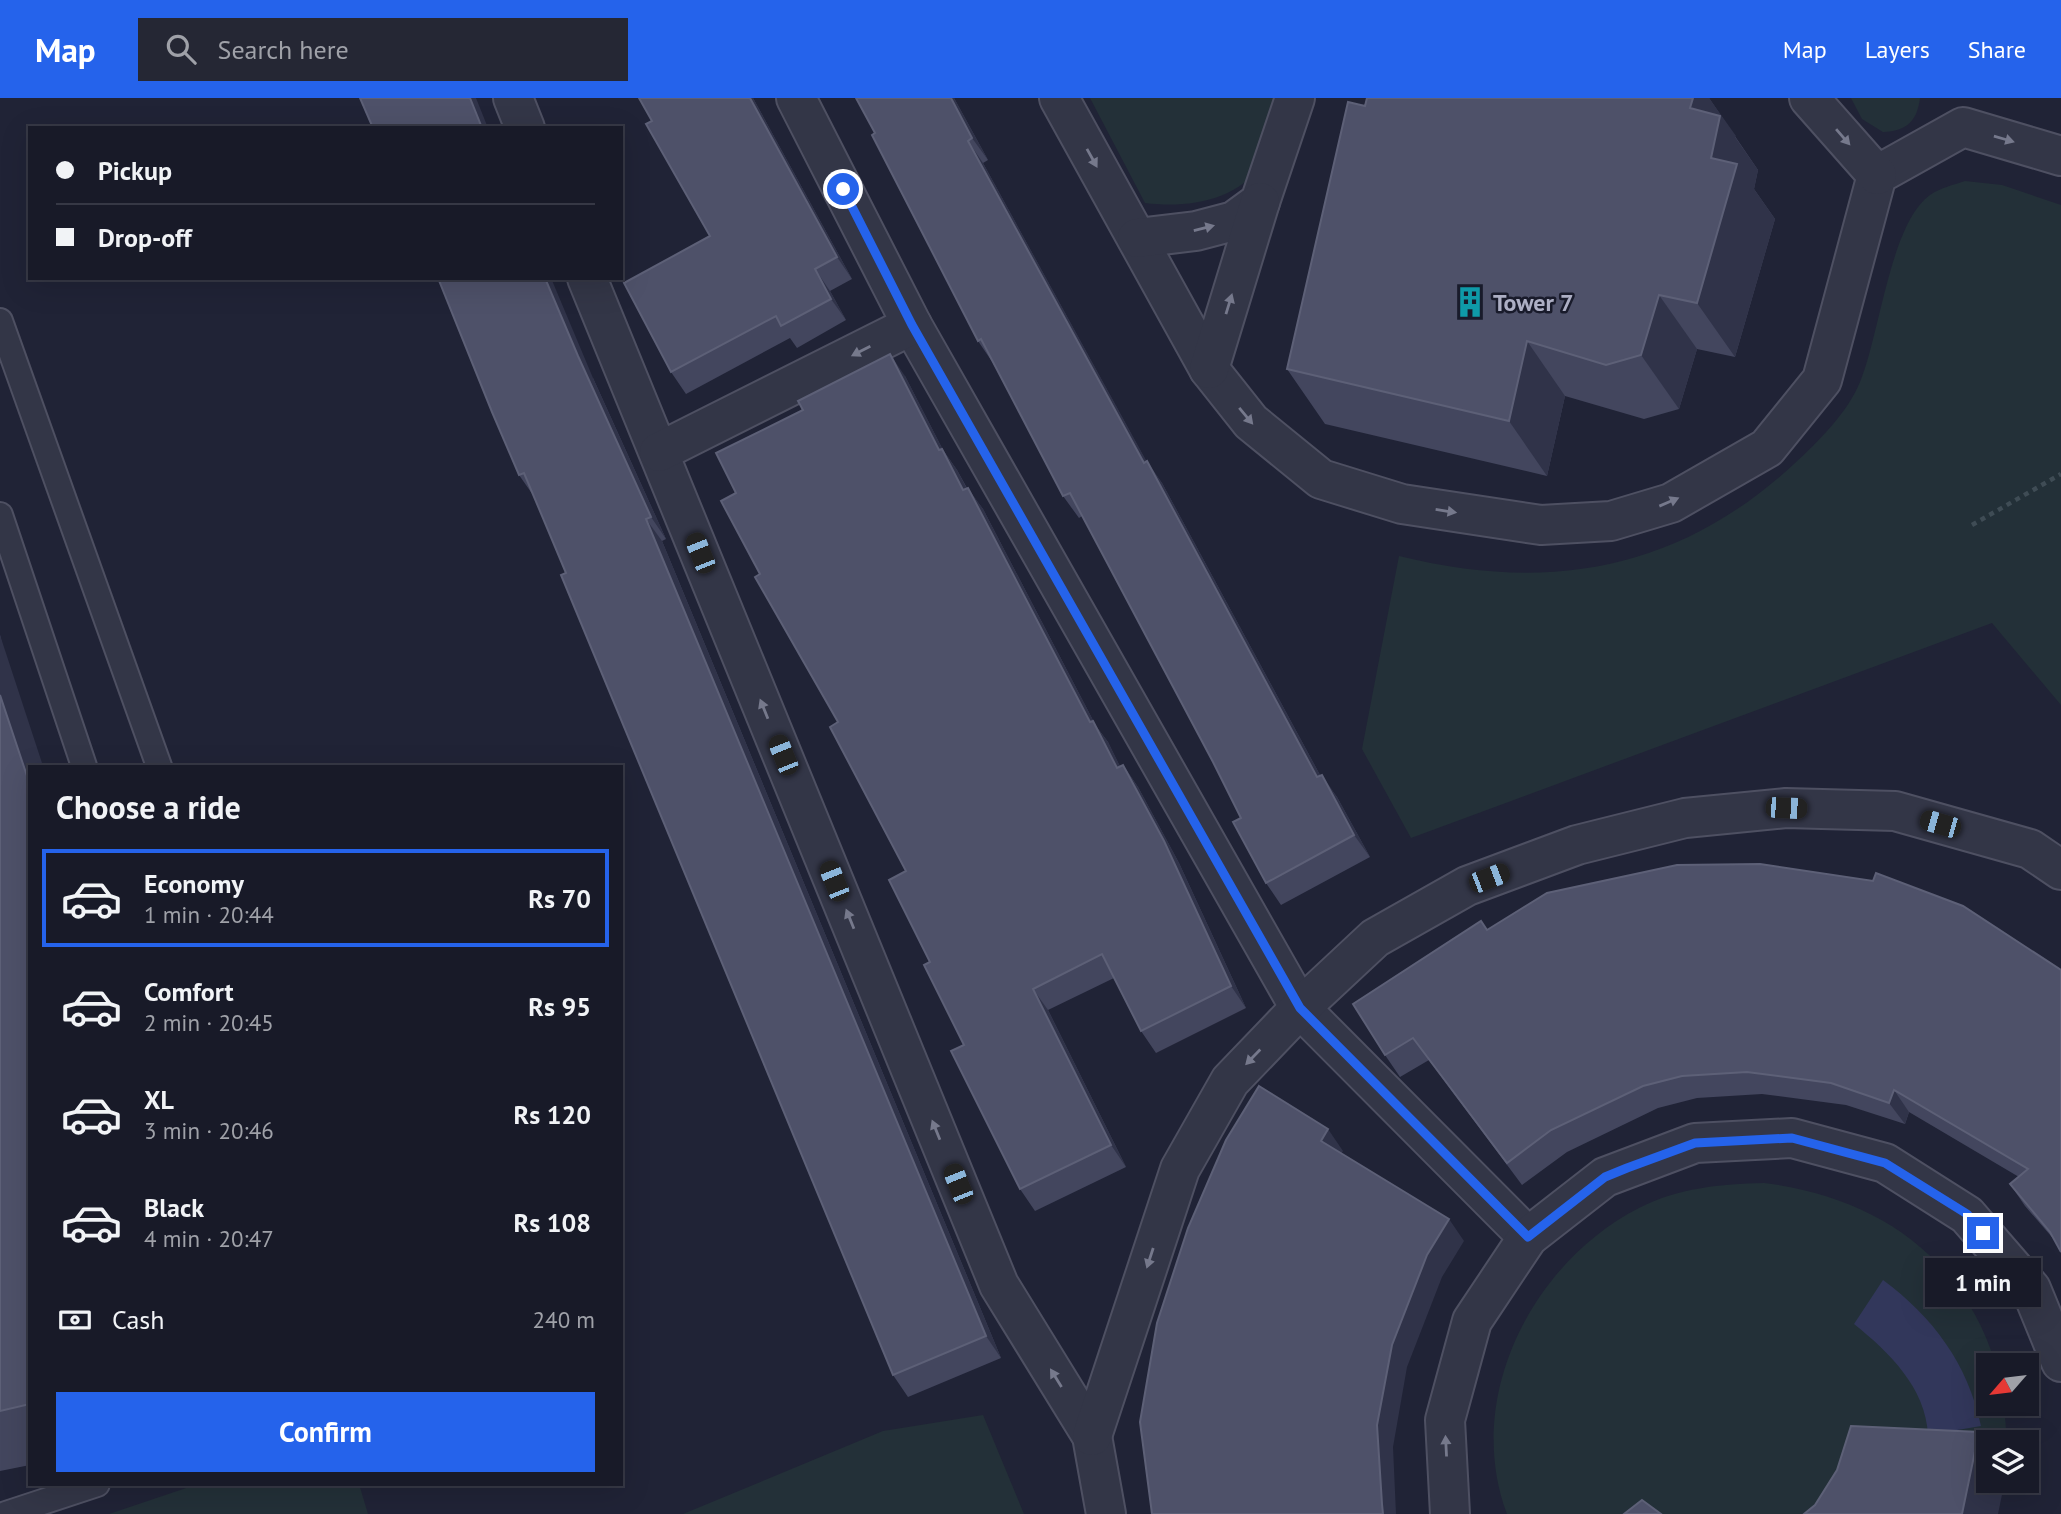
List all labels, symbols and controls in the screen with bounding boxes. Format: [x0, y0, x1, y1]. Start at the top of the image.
search box [138, 18, 628, 81]
text: Map [35, 28, 96, 71]
icon: search [162, 30, 200, 68]
text: Search here [218, 33, 349, 66]
text: Map [1783, 34, 1827, 65]
text: Layers [1865, 34, 1930, 65]
text: Share [1968, 34, 2026, 65]
one-way arrow [1835, 128, 1851, 146]
one-way arrow [1994, 134, 2015, 144]
one-way arrow [1086, 148, 1098, 168]
text: Pickup [98, 154, 172, 187]
route start [827, 173, 859, 205]
text: Drop-off [98, 221, 192, 254]
one-way arrow [1193, 222, 1215, 233]
building icon: Tower 7 [1453, 285, 1487, 319]
place label: Tower 7 [1493, 287, 1574, 318]
one-way arrow [1225, 294, 1235, 315]
one-way arrow [851, 346, 871, 357]
one-way arrow [1238, 407, 1253, 424]
one-way arrow [1659, 496, 1679, 508]
one-way arrow [1435, 506, 1457, 517]
car [683, 530, 718, 576]
one-way arrow [758, 698, 769, 719]
car [766, 732, 801, 778]
text: Choose a ride [56, 786, 241, 828]
car [1765, 797, 1808, 819]
car [1917, 808, 1964, 840]
car [817, 858, 852, 904]
car [1466, 861, 1513, 895]
icon: car [60, 867, 123, 930]
text: Economy [144, 867, 244, 900]
text: Rs 70 [528, 882, 591, 915]
text: 1 min · 20:44 [144, 900, 274, 929]
one-way arrow [844, 909, 855, 930]
icon: car [60, 975, 123, 1038]
text: Comfort [144, 975, 234, 1008]
text: Rs 95 [528, 990, 591, 1023]
text: 2 min · 20:45 [144, 1008, 274, 1037]
one-way arrow [1244, 1049, 1261, 1066]
icon: car [60, 1083, 123, 1146]
text: XL [144, 1083, 174, 1116]
text: Rs 120 [514, 1098, 591, 1131]
text: 3 min · 20:46 [144, 1116, 274, 1145]
one-way arrow [930, 1119, 941, 1140]
car [941, 1161, 976, 1207]
icon: car [60, 1191, 123, 1254]
text: Black [144, 1191, 204, 1224]
text: Rs 108 [514, 1206, 591, 1239]
route end [1967, 1217, 1999, 1249]
text: 4 min · 20:47 [144, 1224, 274, 1253]
one-way arrow [1144, 1247, 1155, 1268]
callout: 1 min [1925, 1258, 2041, 1306]
text: 1 min [1955, 1268, 2011, 1297]
icon: cash [56, 1301, 94, 1339]
text: Cash [112, 1303, 164, 1336]
text: 240 m [533, 1305, 595, 1334]
north arrow [1976, 1353, 2039, 1416]
map controls [1976, 1353, 2039, 1493]
one-way arrow [1050, 1368, 1063, 1387]
button: Confirm [56, 1392, 595, 1472]
button: layers [1976, 1430, 2039, 1493]
one-way arrow [1441, 1435, 1452, 1457]

